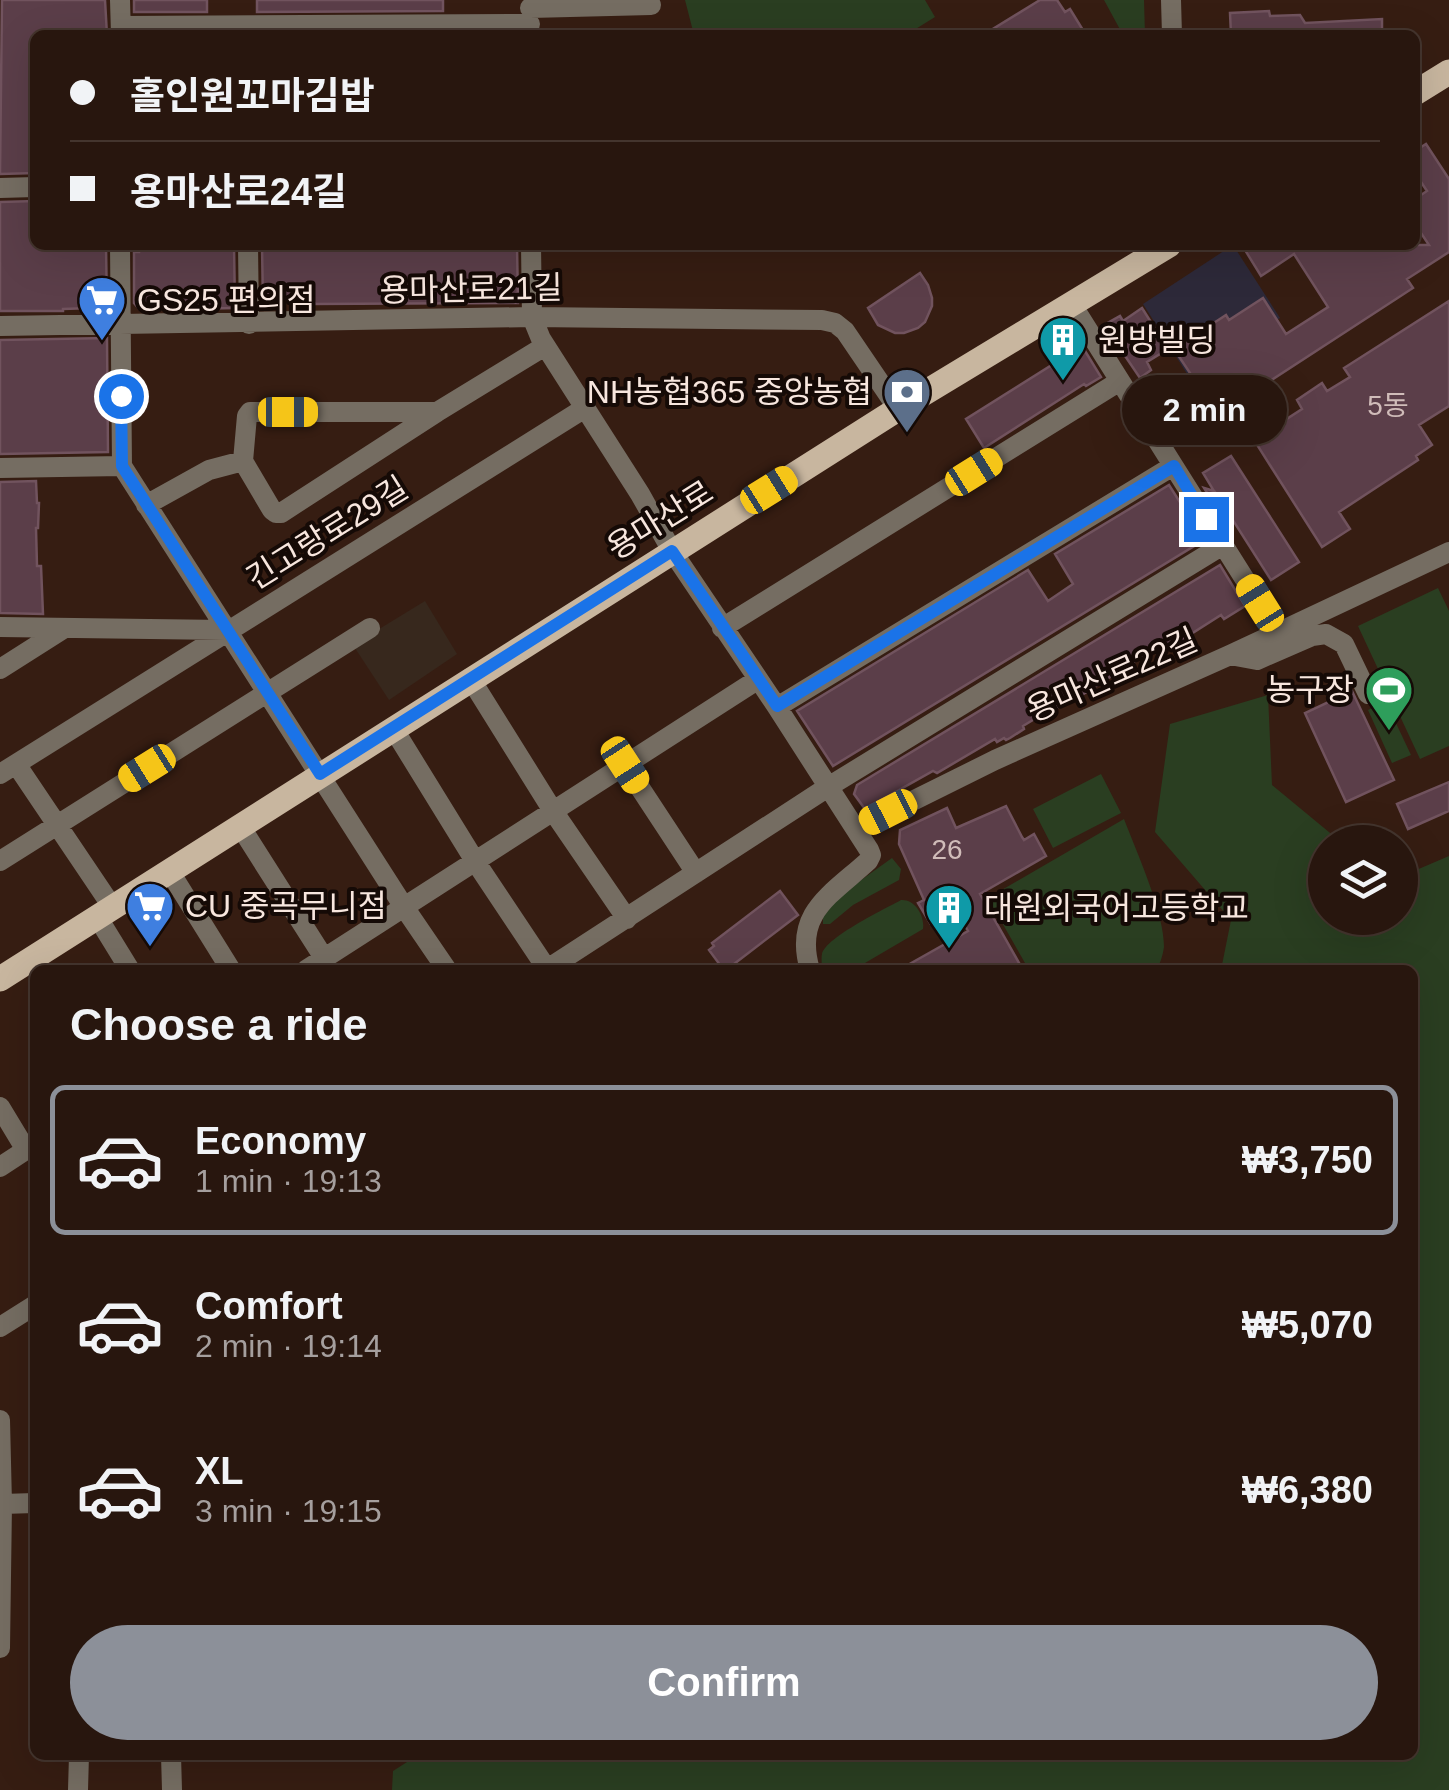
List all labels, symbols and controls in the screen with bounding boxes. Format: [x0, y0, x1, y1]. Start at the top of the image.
text: 홀인원꼬마김밥 [130, 75, 375, 117]
text: 용마산로24길 [130, 171, 347, 213]
street label: 용마산로21길 [379, 269, 563, 309]
supermarket icon: GS25 편의점 [76, 274, 128, 342]
place label: GS25 편의점 [137, 282, 316, 318]
building icon: 원방빌딩 [1037, 314, 1089, 382]
place label: 원방빌딩 [1098, 322, 1216, 358]
bank icon: NH농협365 중앙농협 [881, 366, 933, 434]
route start [99, 374, 144, 419]
place label: NH농협365 중앙농협 [587, 374, 872, 410]
callout: 2 min [1124, 374, 1288, 444]
house number: 5동 [1367, 390, 1409, 421]
text: 2 min [1163, 392, 1246, 428]
car [258, 397, 318, 427]
car [941, 443, 1007, 501]
car [736, 461, 802, 519]
street label: 긴고랑로29길 [240, 469, 414, 597]
street label: 용마산로 [601, 474, 719, 566]
route end [1184, 497, 1229, 542]
car [1231, 570, 1289, 636]
street label: 용마산로22길 [1021, 621, 1203, 729]
sports icon: 농구장 [1363, 664, 1415, 732]
place label: 농구장 [1266, 672, 1354, 708]
car [596, 732, 654, 798]
car [114, 739, 180, 797]
car [854, 785, 922, 839]
map controls [1308, 825, 1418, 935]
button: layers [1308, 825, 1418, 935]
house number: 26 [931, 834, 963, 865]
supermarket icon: CU 중곡무니점 [124, 880, 176, 948]
building icon: 대원외국어고등학교 [923, 882, 975, 950]
place label: CU 중곡무니점 [185, 888, 387, 924]
place label: 대원외국어고등학교 [984, 890, 1249, 926]
text: Choose a ride [70, 999, 368, 1050]
icon: car [75, 1115, 165, 1205]
text: Economy [195, 1120, 366, 1162]
text: ₩3,750 [1242, 1139, 1373, 1181]
text: 1 min · 19:13 [195, 1163, 382, 1199]
icon: car [75, 1280, 165, 1370]
text: Comfort [195, 1285, 343, 1327]
text: ₩5,070 [1242, 1304, 1373, 1346]
text: 2 min · 19:14 [195, 1328, 382, 1364]
icon: car [75, 1445, 165, 1535]
text: XL [195, 1450, 244, 1492]
text: ₩6,380 [1242, 1469, 1373, 1511]
text: 3 min · 19:15 [195, 1493, 382, 1529]
button: Confirm [70, 1625, 1378, 1740]

